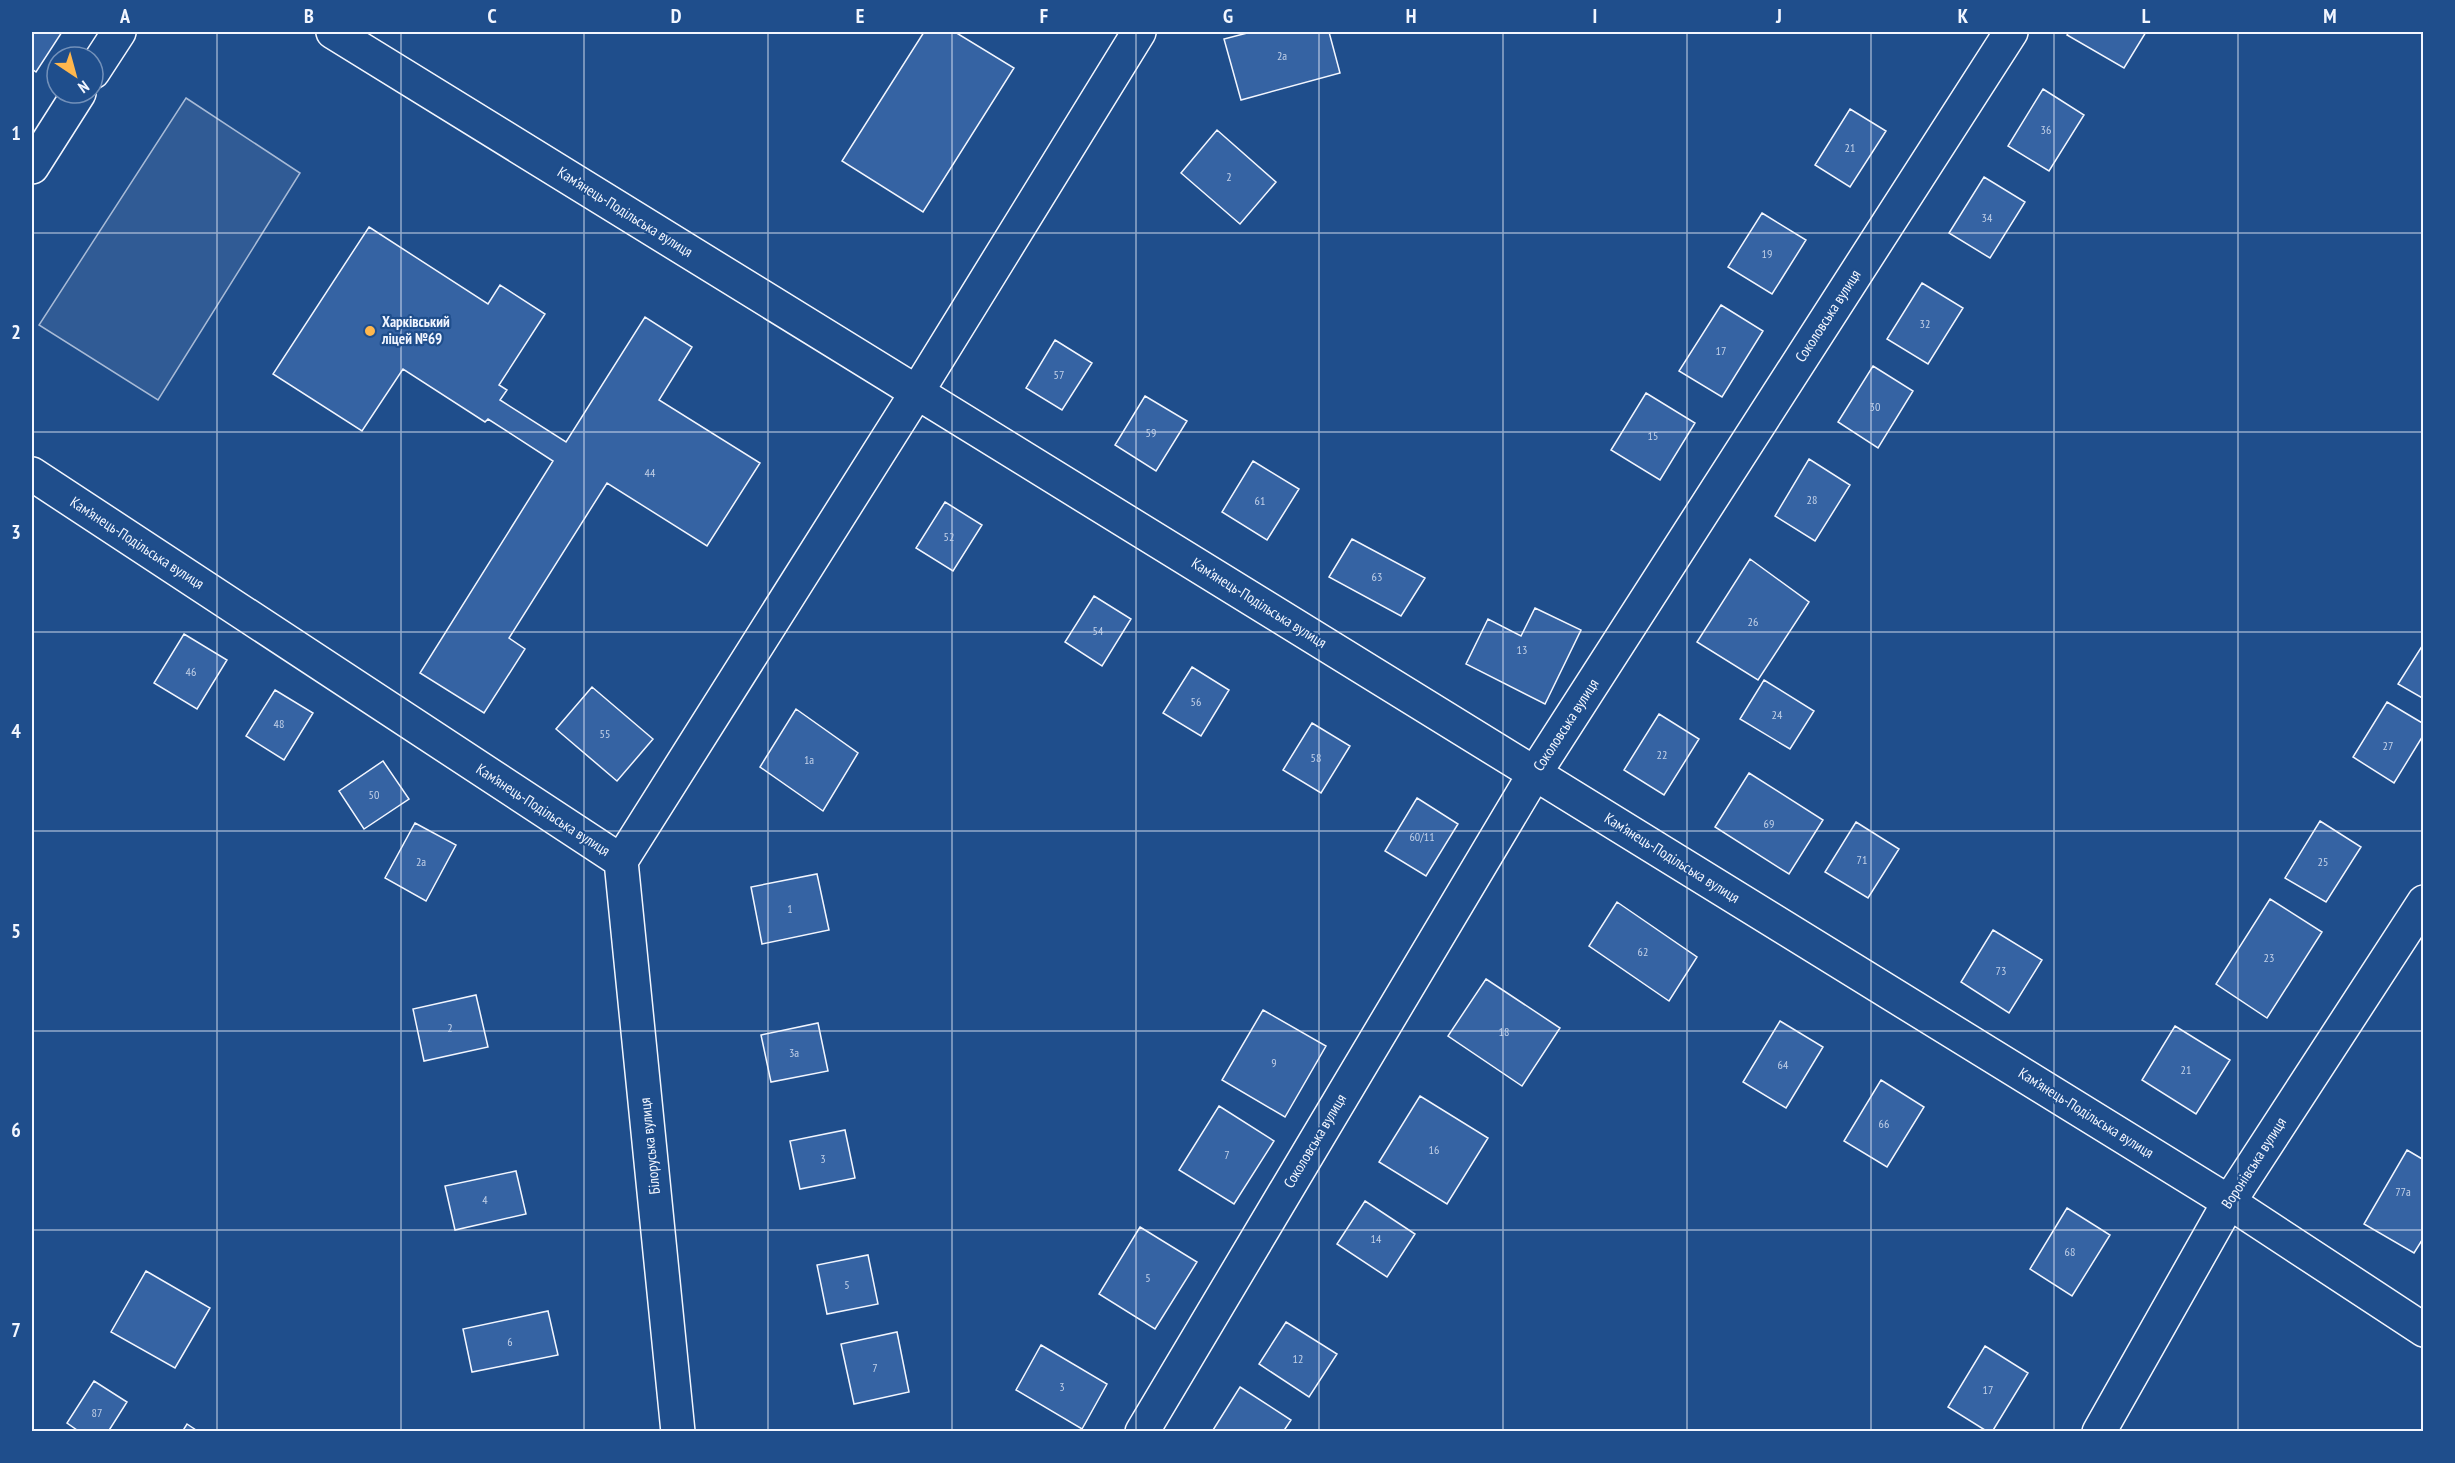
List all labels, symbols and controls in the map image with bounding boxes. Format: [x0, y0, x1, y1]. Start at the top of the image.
text: A [119, 3, 131, 29]
text: B [304, 3, 314, 29]
text: C [487, 3, 497, 29]
text: D [671, 3, 682, 29]
text: E [856, 3, 864, 29]
text: F [1040, 3, 1048, 29]
text: G [1223, 3, 1233, 29]
text: H [1406, 3, 1416, 29]
text: I [1593, 3, 1597, 29]
text: J [1775, 3, 1782, 29]
text: K [1958, 3, 1969, 29]
text: L [2142, 3, 2151, 29]
text: M [2323, 3, 2337, 29]
north arrow [45, 45, 105, 105]
house number: 2а [1277, 48, 1287, 63]
text: N [74, 77, 93, 98]
text: 1 [11, 120, 21, 146]
house number: 36 [2041, 122, 2051, 137]
house number: 21 [1845, 140, 1855, 155]
street label: Кам’янець-Подільська вулиця [554, 162, 697, 261]
house number: 2 [1226, 169, 1232, 184]
house number: 34 [1982, 210, 1993, 225]
house number: 19 [1762, 246, 1772, 261]
street label: Соколовська вулиця [1791, 266, 1865, 365]
place label: Харківський ліцей №69 [381, 312, 450, 348]
house number: 32 [1920, 316, 1930, 331]
text: 2 [11, 319, 21, 345]
marker: Харківський ліцей №69 [363, 324, 377, 338]
house number: 17 [1716, 343, 1726, 358]
house number: 57 [1054, 367, 1064, 382]
house number: 30 [1870, 399, 1880, 414]
house number: 59 [1146, 425, 1156, 440]
house number: 15 [1648, 428, 1658, 443]
house number: 44 [645, 465, 656, 480]
street label: Кам’янець-Подільська вулиця [67, 492, 208, 593]
house number: 28 [1807, 492, 1817, 507]
house number: 61 [1255, 493, 1265, 508]
text: 3 [11, 519, 21, 545]
house number: 52 [944, 529, 954, 544]
street label: Кам’янець-Подільська вулиця [1188, 553, 1331, 652]
house number: 63 [1372, 569, 1382, 584]
house number: 26 [1748, 614, 1758, 629]
house number: 54 [1093, 623, 1104, 638]
house number: 13 [1517, 642, 1527, 657]
house number: 46 [186, 664, 196, 679]
street label: Соколовська вулиця [1529, 675, 1603, 774]
house number: 56 [1191, 694, 1201, 709]
house number: 24 [1772, 707, 1783, 722]
house number: 48 [274, 716, 284, 731]
text: 4 [11, 718, 21, 744]
house number: 55 [600, 726, 610, 741]
house number: 27 [2383, 738, 2393, 753]
house number: 22 [1657, 747, 1667, 762]
house number: 58 [1311, 750, 1321, 765]
house number: 1а [804, 752, 814, 767]
street label: Кам’янець-Подільська вулиця [473, 759, 614, 860]
house number: 50 [369, 787, 379, 802]
street label: Кам’янець-Подільська вулиця [1601, 808, 1744, 907]
house number: 69 [1764, 816, 1774, 831]
house number: 60/11 [1409, 829, 1435, 844]
house number: 71 [1857, 852, 1867, 867]
house number: 2а [416, 854, 426, 869]
house number: 25 [2318, 854, 2328, 869]
house number: 1 [787, 901, 793, 916]
text: 5 [11, 918, 21, 944]
house number: 62 [1638, 944, 1648, 959]
house number: 23 [2264, 950, 2274, 965]
house number: 73 [1996, 963, 2006, 978]
house number: 2 [447, 1020, 453, 1035]
house number: 18 [1499, 1024, 1509, 1039]
house number: 3а [789, 1045, 799, 1060]
house number: 9 [1271, 1055, 1277, 1070]
house number: 64 [1778, 1057, 1789, 1072]
house number: 21 [2181, 1062, 2191, 1077]
street label: Кам’янець-Подільська вулиця [2015, 1063, 2158, 1162]
street label: Соколовська вулиця [1279, 1090, 1350, 1191]
street label: Білоруська вулиця [635, 1097, 664, 1195]
street label: Воронівська вулиця [2217, 1113, 2290, 1212]
house number: 66 [1879, 1116, 1889, 1131]
text: 6 [11, 1117, 21, 1143]
house number: 16 [1429, 1142, 1439, 1157]
house number: 7 [1224, 1147, 1230, 1162]
house number: 3 [820, 1151, 826, 1166]
house number: 77а [2395, 1184, 2411, 1199]
house number: 4 [482, 1192, 488, 1207]
house number: 14 [1371, 1231, 1382, 1246]
house number: 68 [2065, 1244, 2075, 1259]
house number: 5 [1145, 1270, 1151, 1285]
house number: 5 [844, 1277, 850, 1292]
text: 7 [11, 1317, 21, 1343]
house number: 6 [507, 1334, 513, 1349]
house number: 12 [1293, 1351, 1303, 1366]
house number: 7 [872, 1360, 878, 1375]
house number: 3 [1059, 1379, 1065, 1394]
house number: 17 [1983, 1382, 1993, 1397]
house number: 87 [92, 1405, 102, 1420]

